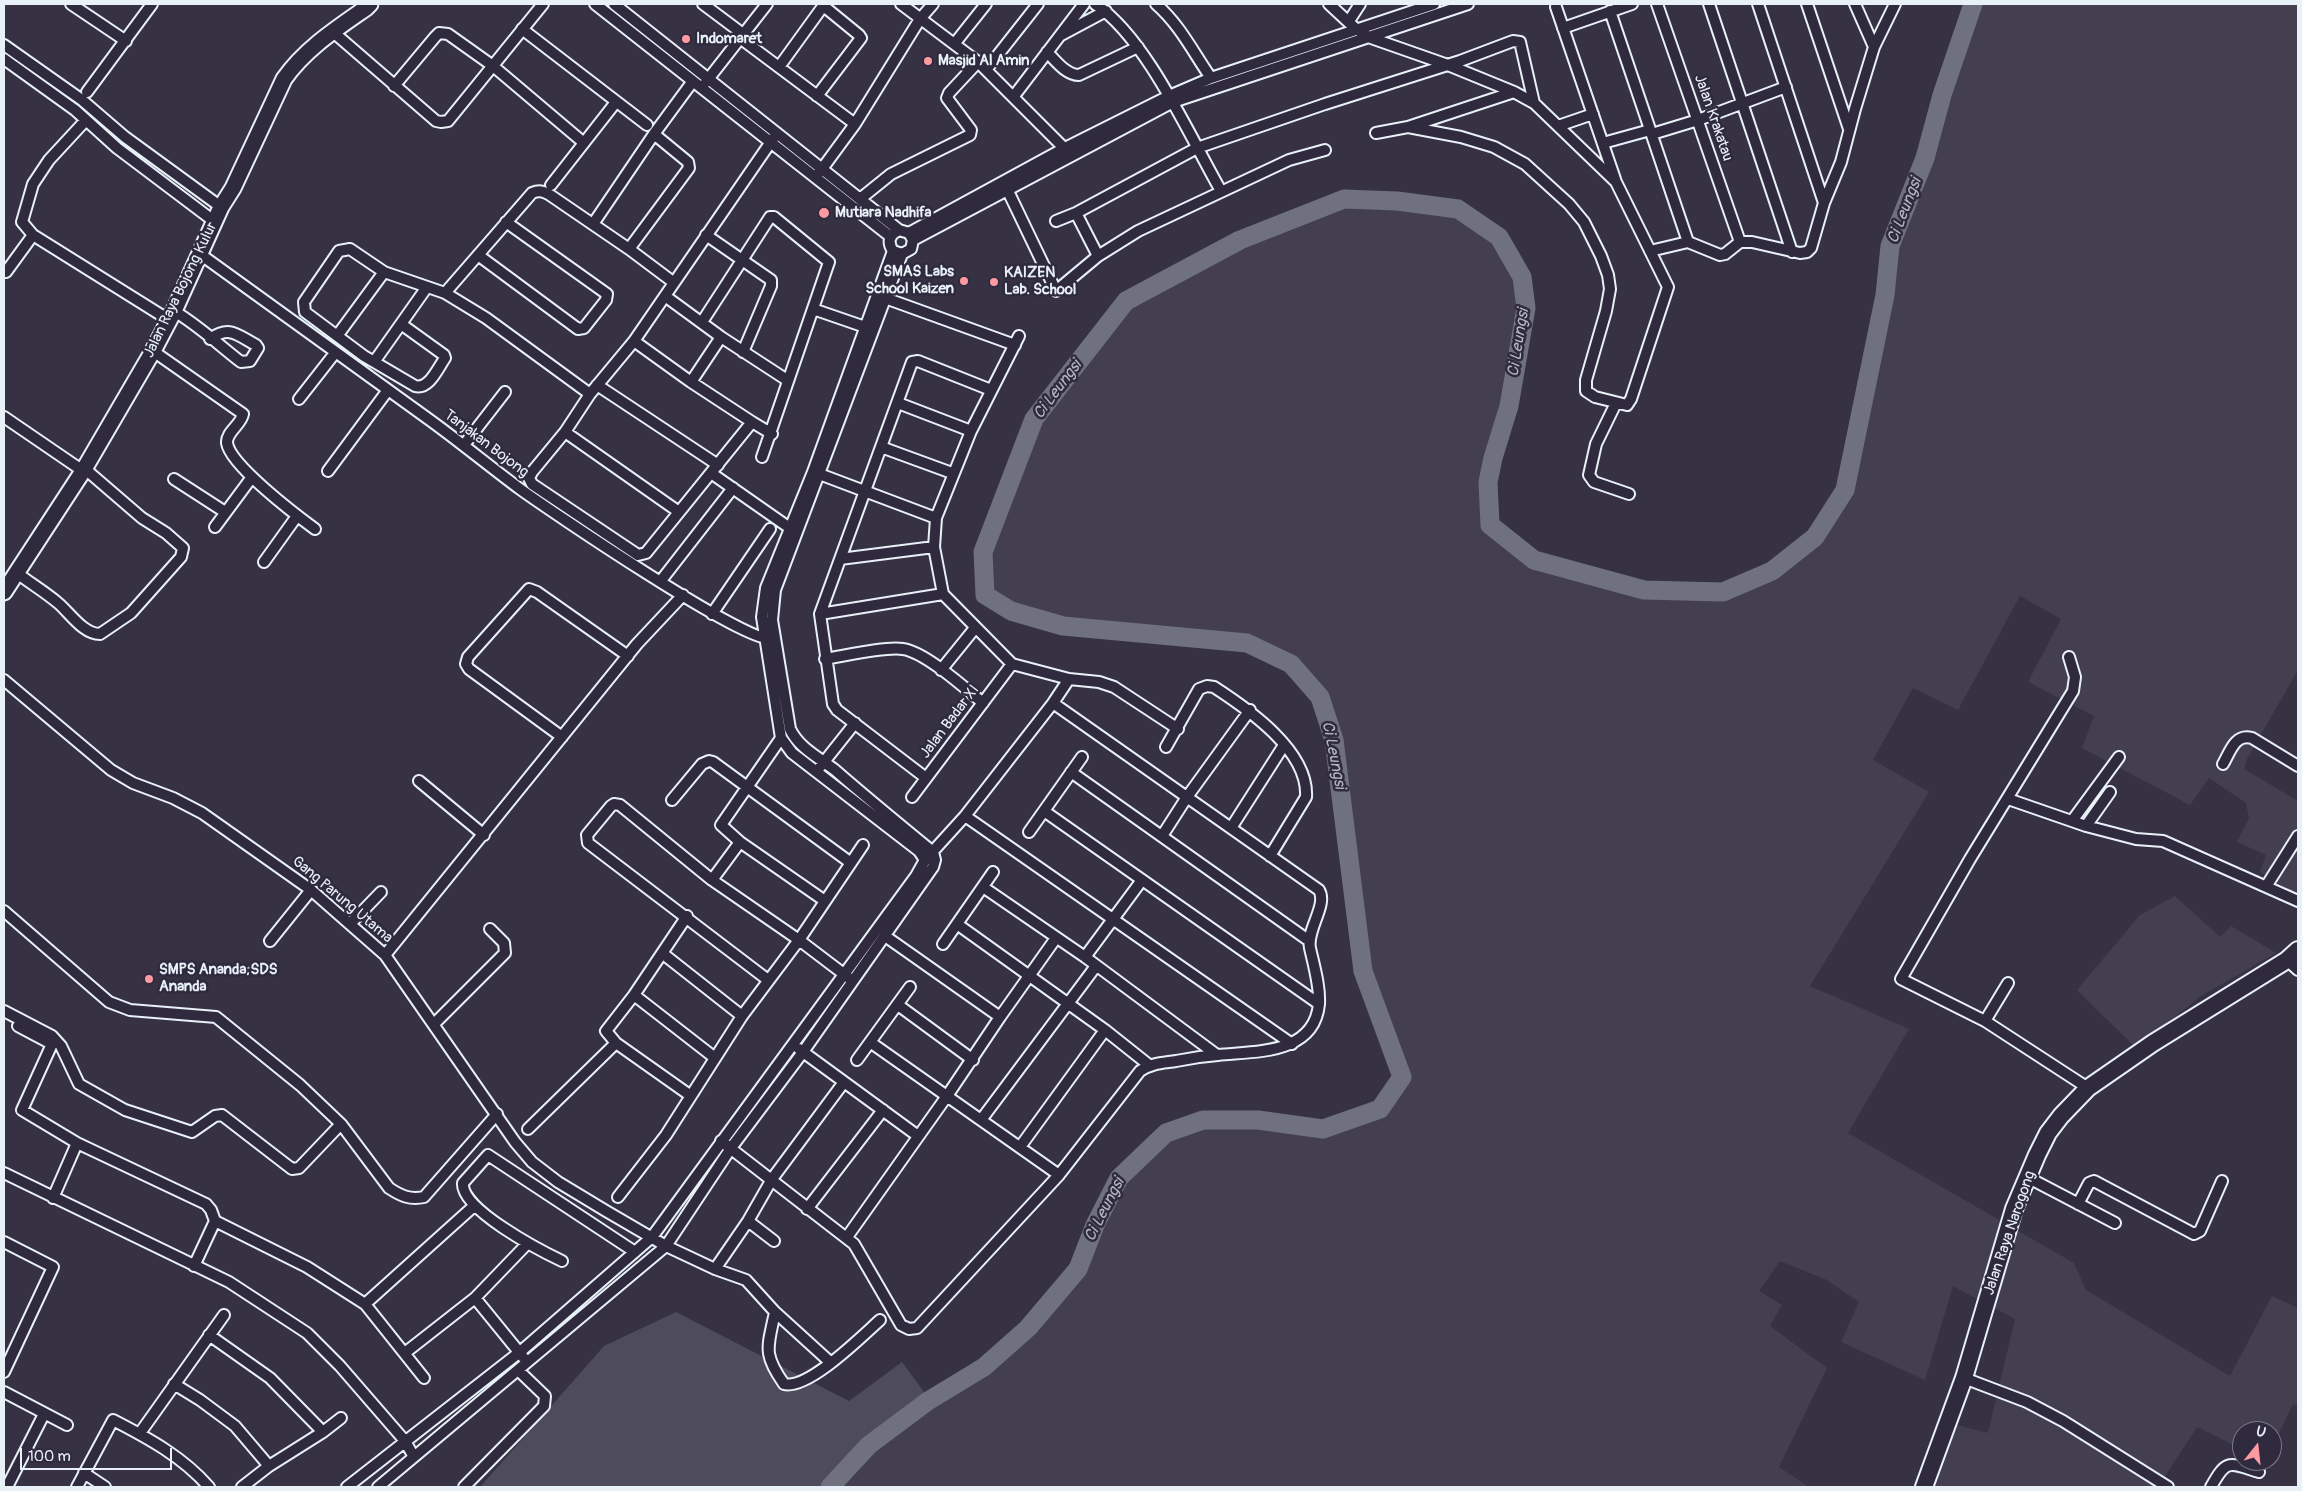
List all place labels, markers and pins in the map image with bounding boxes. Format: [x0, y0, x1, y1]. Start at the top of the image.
place label: Indomaret [696, 30, 762, 48]
marker: Indomaret [680, 33, 692, 45]
place label: Masjid Al Amin [938, 52, 1030, 70]
marker: Masjid Al Amin [922, 55, 934, 67]
place label: Mutiara Nadhifa [835, 204, 931, 222]
marker: Mutiara Nadhifa [817, 206, 831, 220]
place label: SMAS Labs School Kaizen [866, 263, 954, 298]
place label: KAIZEN Lab. School [1004, 264, 1076, 299]
marker: SMAS Labs School Kaizen [958, 275, 970, 287]
marker: KAIZEN Lab. School [988, 276, 1000, 288]
place label: SMPS Ananda;SDS Ananda [159, 961, 277, 996]
marker: SMPS Ananda;SDS Ananda [143, 973, 155, 985]

